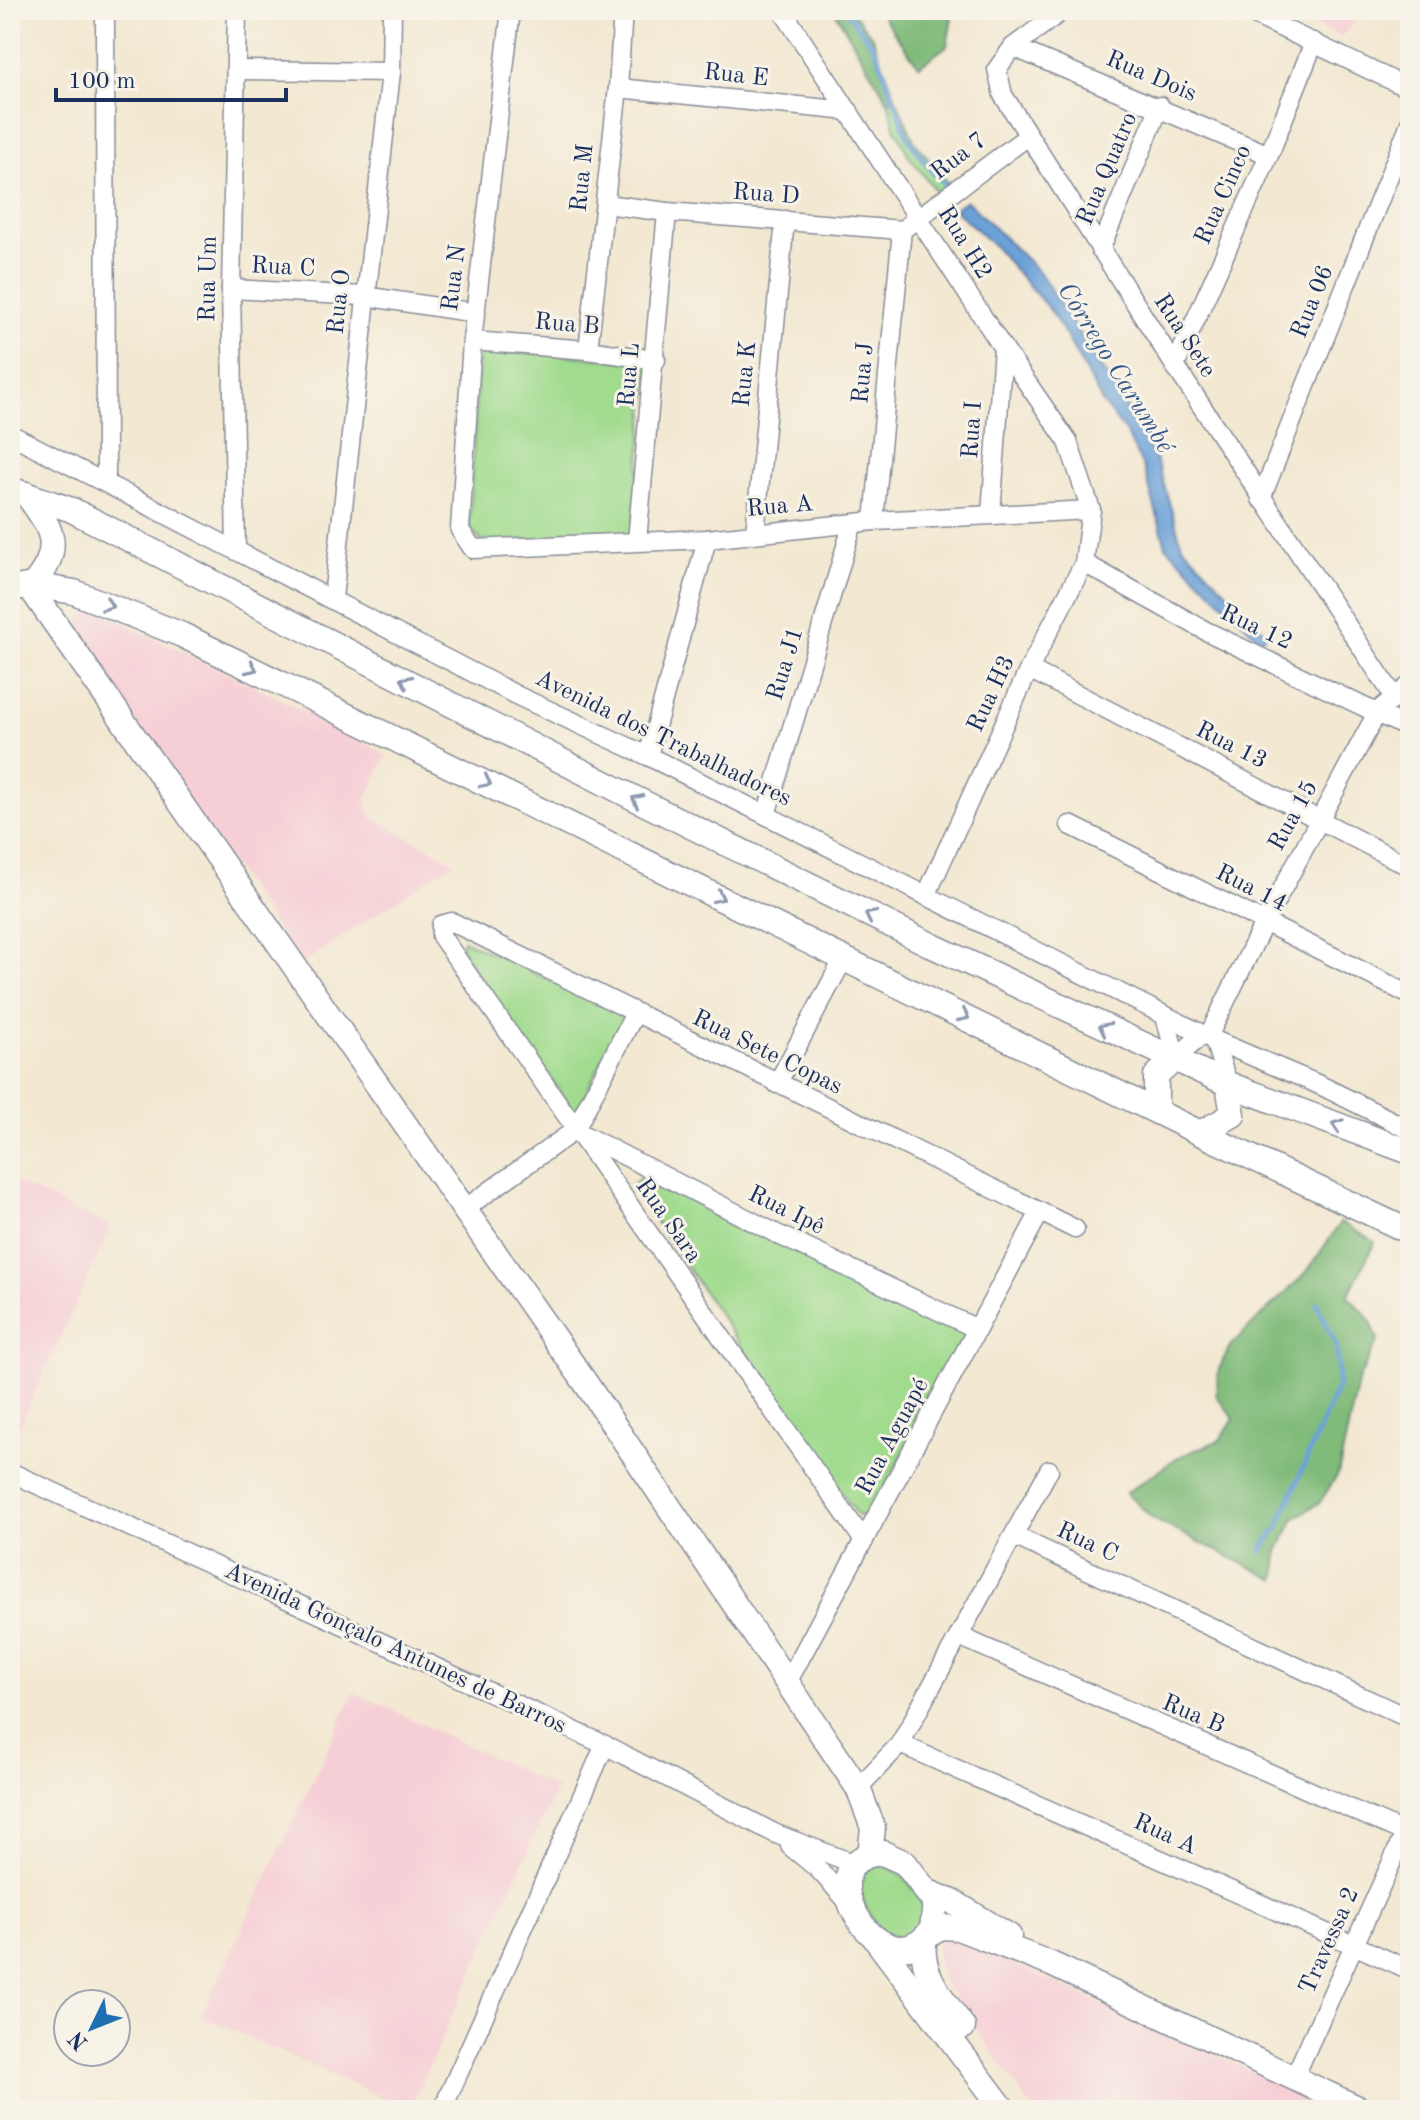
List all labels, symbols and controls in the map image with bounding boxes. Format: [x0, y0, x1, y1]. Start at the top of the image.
street label: Rua Dois [1102, 47, 1200, 107]
scale bar [56, 52, 286, 102]
street label: Rua E [702, 61, 770, 91]
text: 100 m [68, 70, 136, 94]
street label: Rua Quatro [1073, 109, 1143, 229]
street label: Rua 7 [927, 129, 991, 185]
street label: Rua Cinco [1191, 141, 1257, 249]
street label: Rua M [567, 143, 599, 213]
street label: Rua D [732, 181, 800, 209]
street label: Rua H2 [932, 202, 996, 284]
street label: Rua Um [196, 236, 222, 322]
street label: Rua N [439, 243, 471, 313]
street label: Rua C [250, 254, 316, 282]
street label: Rua 06 [1288, 262, 1338, 342]
street label: Rua O [325, 268, 355, 336]
water label: Córrego Carumbé [1052, 278, 1179, 460]
street label: Rua Sete [1148, 290, 1220, 382]
street label: Rua B [534, 310, 600, 340]
street label: Rua K [731, 340, 761, 408]
street label: Rua J [849, 341, 879, 405]
street label: Rua L [615, 342, 645, 408]
street label: Rua I [959, 400, 987, 460]
street label: Rua A [746, 492, 814, 522]
one-way arrow [101, 595, 115, 612]
street label: Rua 12 [1216, 601, 1296, 655]
street label: Rua J1 [763, 624, 809, 704]
street label: Rua H3 [964, 652, 1020, 736]
one-way arrow [244, 658, 259, 674]
street label: Avenida dos Trabalhadores [531, 666, 795, 812]
one-way arrow [400, 675, 414, 690]
street label: Rua 13 [1192, 718, 1270, 774]
one-way arrow [478, 772, 493, 787]
street label: Rua 15 [1265, 777, 1323, 855]
one-way arrow [631, 794, 645, 809]
street label: Rua 14 [1212, 861, 1290, 917]
one-way arrow [711, 887, 726, 903]
one-way arrow [863, 910, 878, 925]
street label: Rua Sete Copas [688, 1006, 846, 1100]
one-way arrow [955, 1006, 970, 1022]
one-way arrow [1098, 1022, 1113, 1038]
one-way arrow [1331, 1118, 1345, 1135]
street label: Rua Sara [630, 1174, 706, 1268]
street label: Rua Ipê [744, 1182, 828, 1240]
street label: Rua Aguapé [852, 1375, 934, 1499]
street label: Rua C [1053, 1518, 1121, 1568]
street label: Avenida Gonçalo Antunes de Barros [221, 1559, 569, 1739]
street label: Rua B [1158, 1691, 1228, 1739]
street label: Rua A [1130, 1810, 1200, 1860]
street label: Travessa 2 [1296, 1884, 1364, 1998]
north arrow [52, 1988, 132, 2068]
text: N [65, 2026, 93, 2054]

